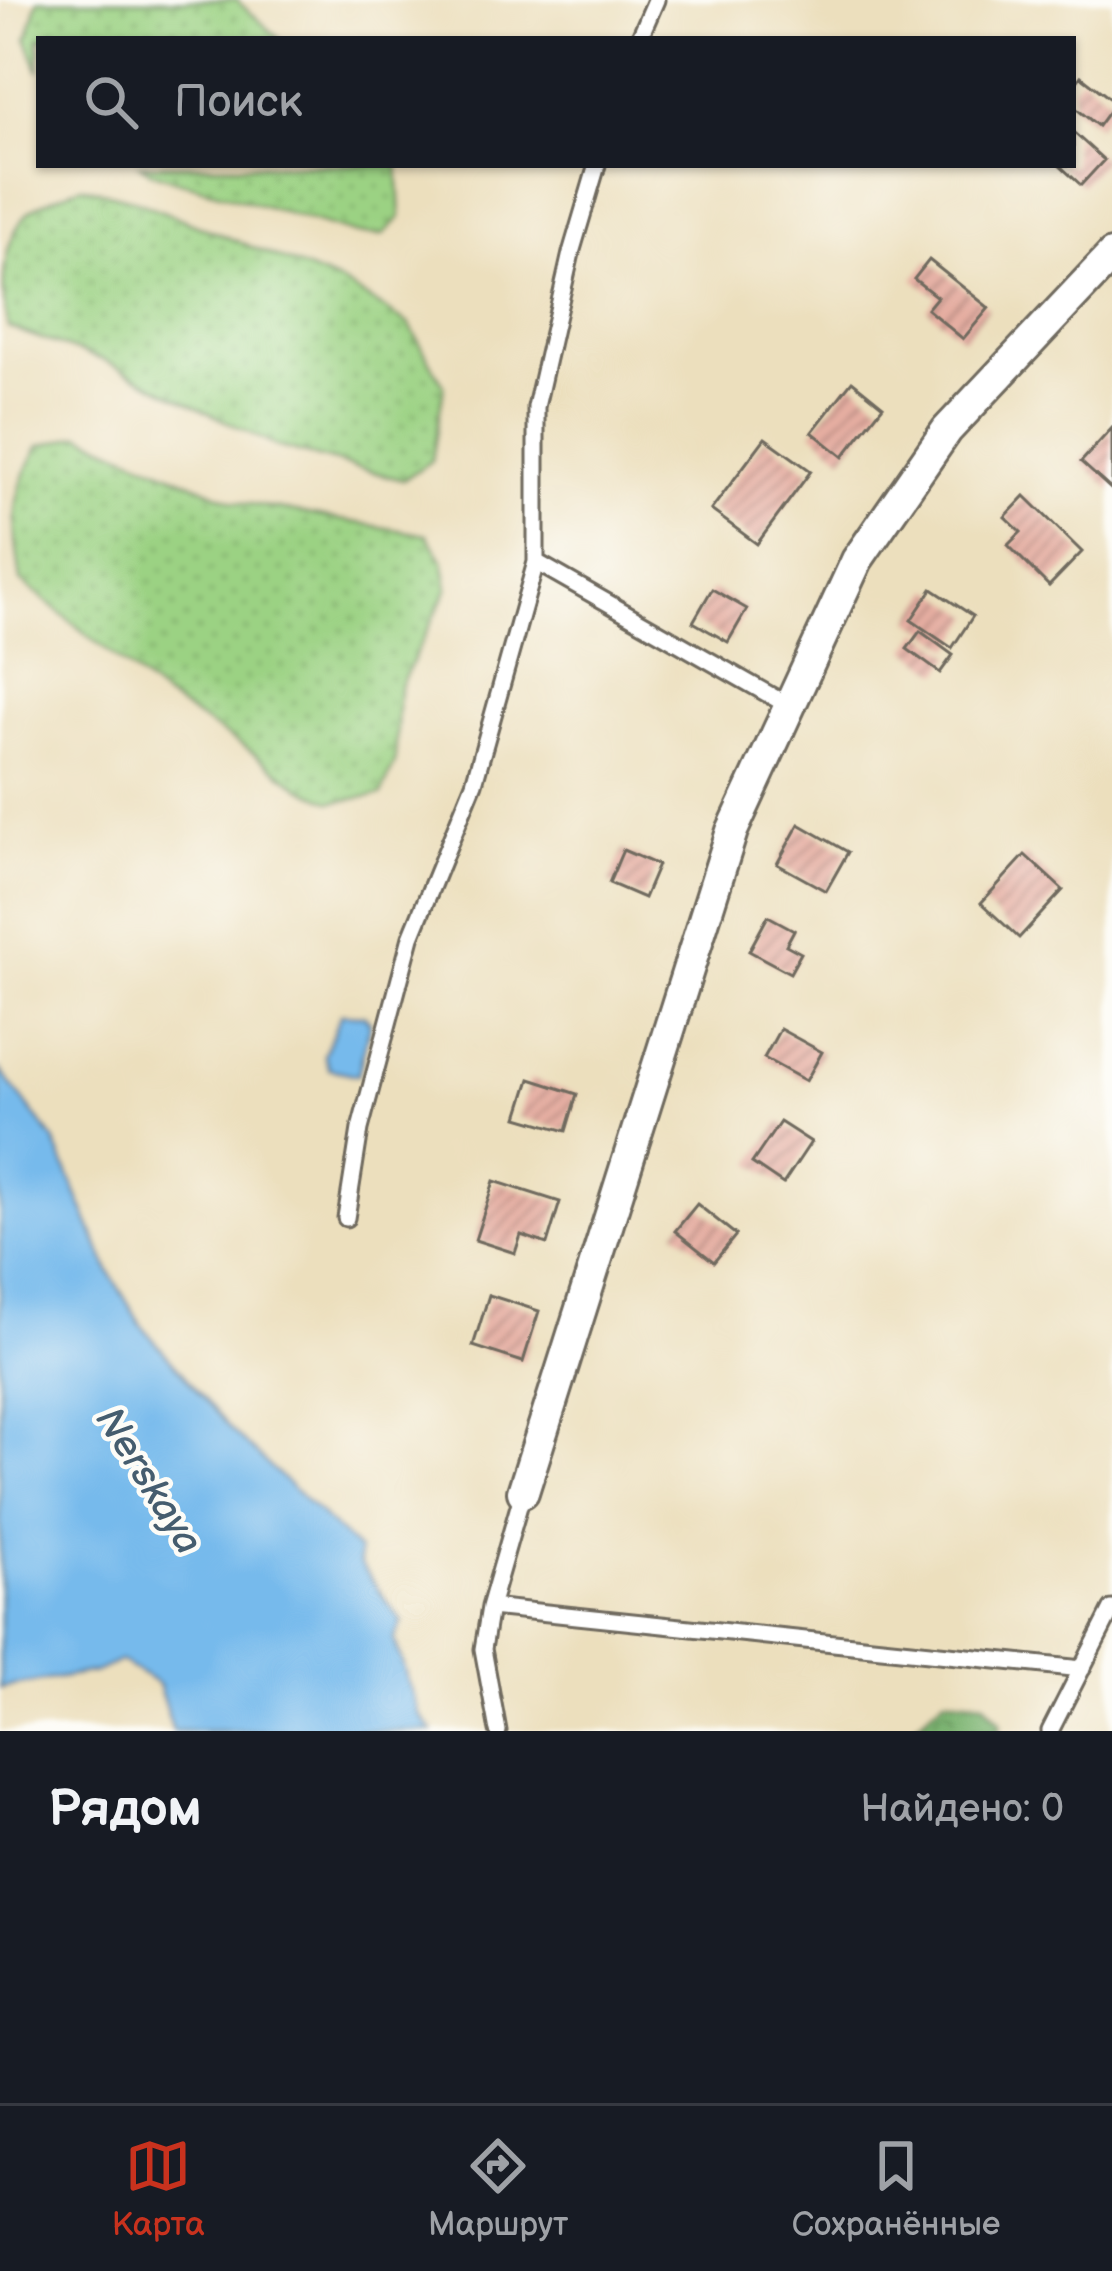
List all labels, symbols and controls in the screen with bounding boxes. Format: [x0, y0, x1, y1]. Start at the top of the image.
search box [36, 36, 1076, 168]
icon: search [78, 69, 144, 135]
text: Поиск [174, 75, 302, 130]
water label: Nerskaya [85, 1399, 211, 1563]
text: Рядом [48, 1779, 202, 1840]
text: Найдено: 0 [861, 1786, 1064, 1833]
tab: Карта [112, 2133, 205, 2245]
tab: Маршрут [428, 2133, 568, 2245]
tab: Сохранённые [792, 2133, 1000, 2245]

